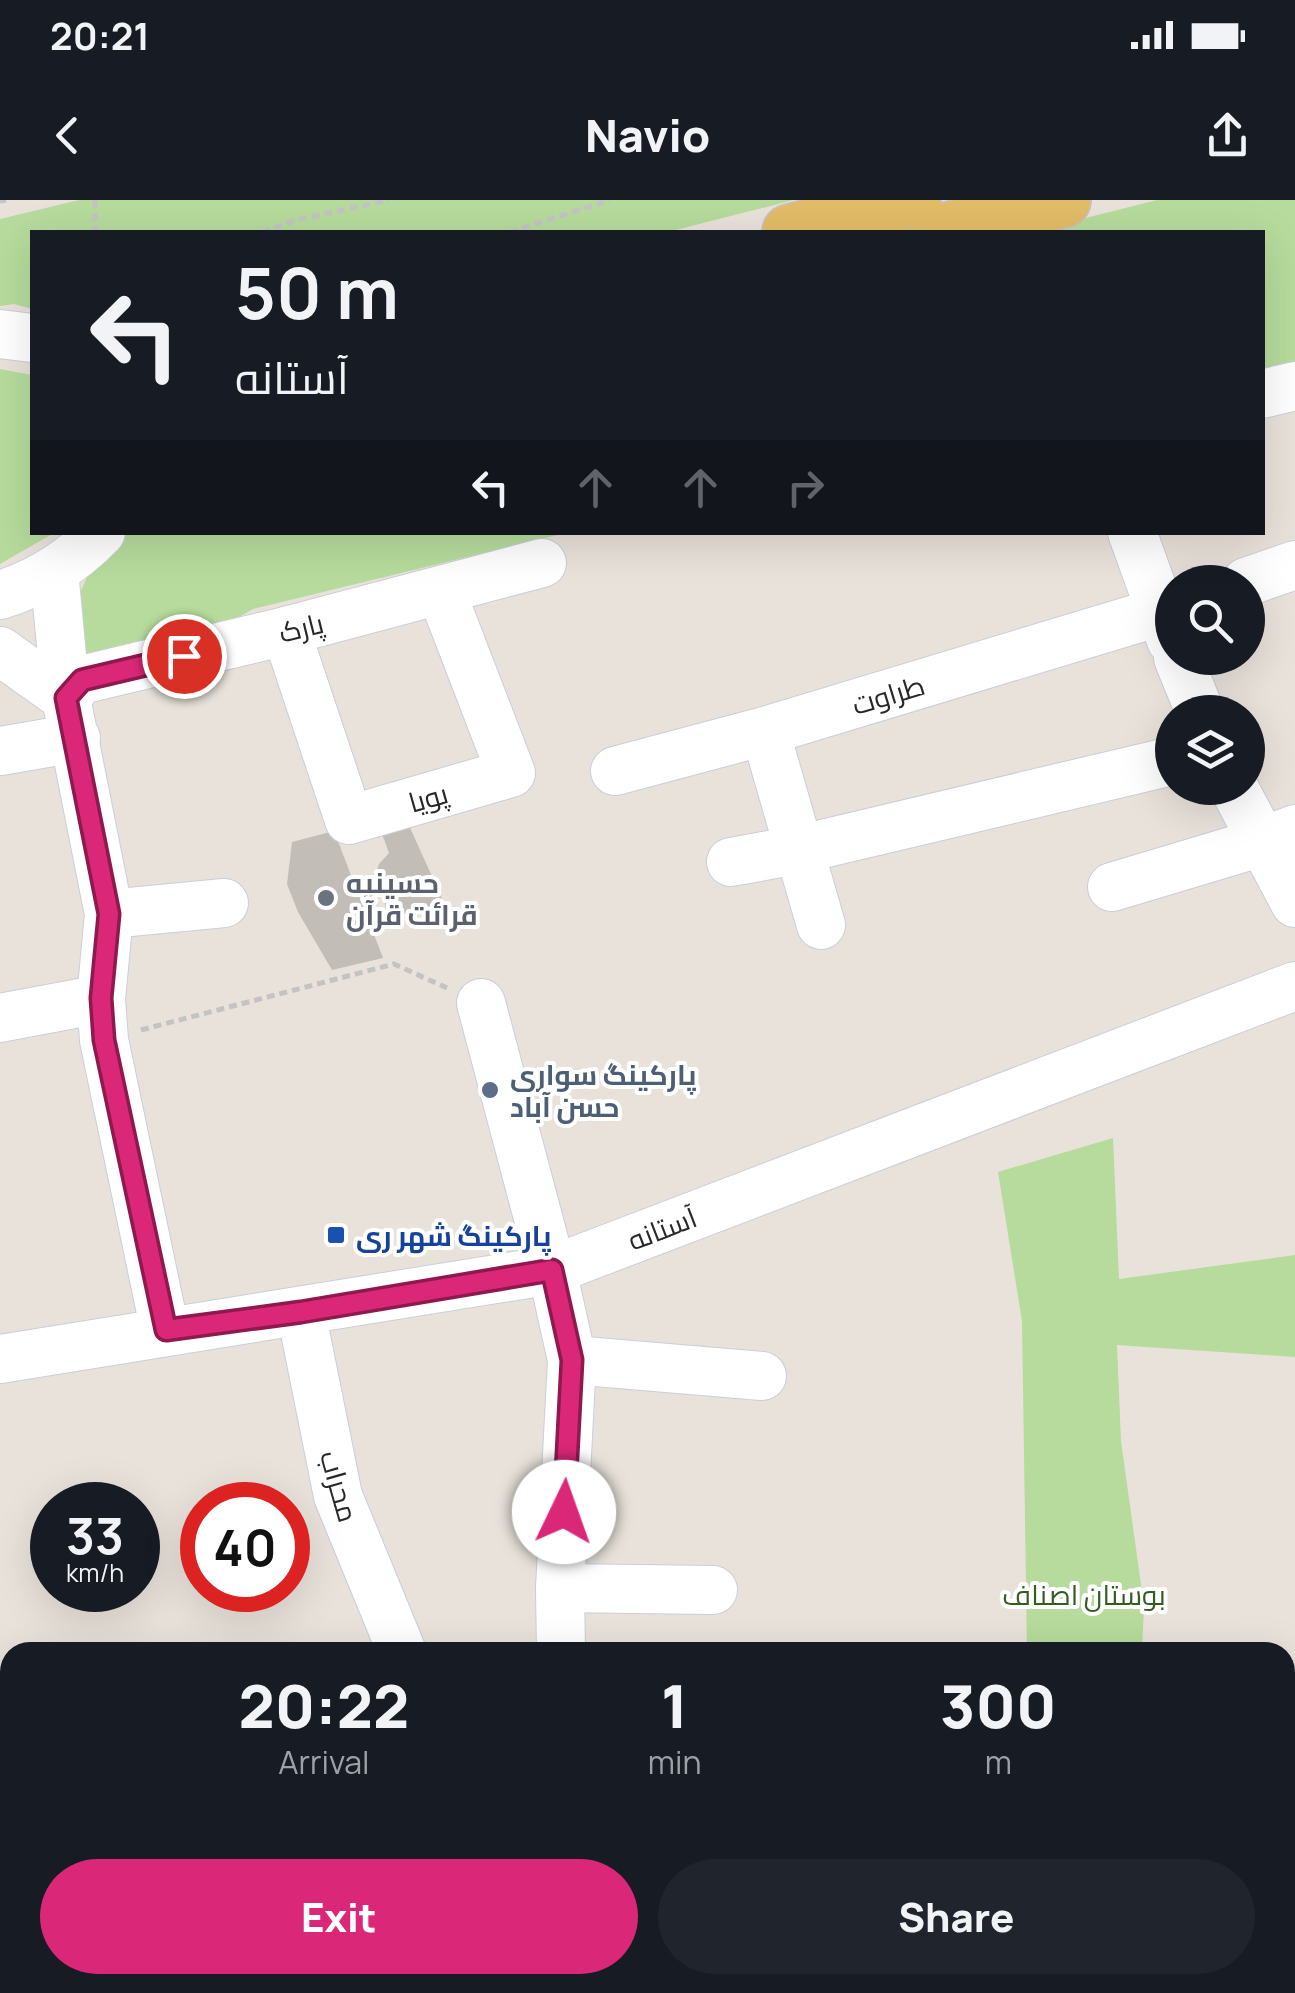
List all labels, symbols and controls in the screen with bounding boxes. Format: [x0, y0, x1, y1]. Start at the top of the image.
text: 20:21 [50, 9, 150, 61]
text: Navio [585, 104, 710, 166]
icon: back [40, 108, 95, 163]
icon: share [1200, 108, 1255, 163]
text: 50 m [235, 244, 399, 340]
icon: left [70, 270, 200, 400]
text: آستانه [235, 346, 349, 408]
icon: left [463, 460, 518, 515]
icon: ahead [568, 460, 623, 515]
icon: ahead [673, 460, 728, 515]
icon: right [778, 460, 833, 515]
map controls [1155, 565, 1265, 805]
button: search [1155, 565, 1265, 675]
street label: پارک [275, 603, 328, 652]
pin [142, 614, 227, 699]
icon: arrive [157, 629, 212, 684]
street label: طراوت [847, 665, 929, 723]
button: layers [1155, 695, 1265, 805]
street label: پویا [404, 773, 453, 822]
place label: حسینیه قرائت قرآن [346, 863, 478, 933]
marker: حسینیه قرائت قرآن [315, 887, 337, 909]
place label: پارکینگ سواری حسن آباد [510, 1055, 697, 1125]
marker: پارکینگ سواری حسن آباد [479, 1079, 501, 1101]
street label: آستانه [622, 1197, 702, 1258]
place label: پارکینگ شهر ری [356, 1216, 551, 1256]
marker: پارکینگ شهر ری [325, 1224, 347, 1246]
street label: محراب [312, 1446, 368, 1526]
position arrow [512, 1460, 616, 1564]
speed limit sign: 40 [180, 1482, 310, 1612]
text: 33 [66, 1501, 124, 1569]
text: km/h [66, 1555, 124, 1590]
park label: بوستان اصناف [1002, 1575, 1166, 1613]
text: 20:22 [239, 1664, 409, 1746]
text: 1 [661, 1664, 688, 1746]
text: 300 [940, 1664, 1056, 1746]
text: Arrival [278, 1740, 370, 1784]
text: min [648, 1740, 701, 1784]
text: m [985, 1740, 1012, 1784]
button: Exit [40, 1859, 638, 1974]
button: Share [658, 1859, 1255, 1974]

